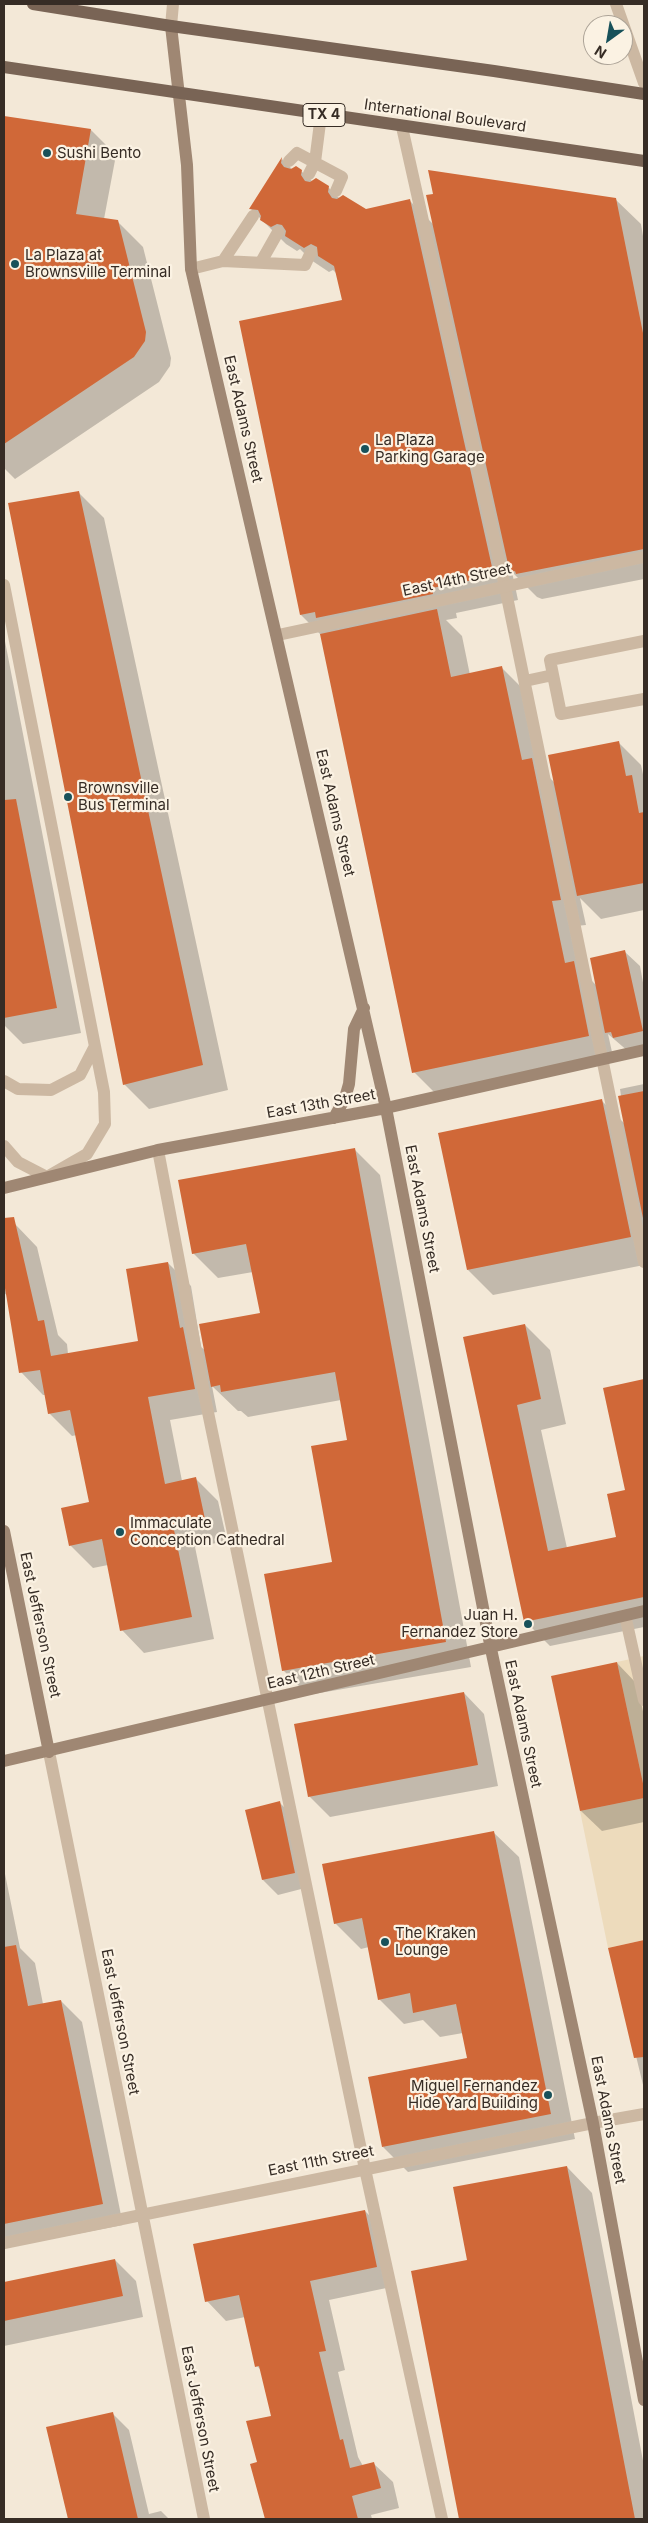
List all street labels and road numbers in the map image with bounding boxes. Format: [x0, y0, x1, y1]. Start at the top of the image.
street label: International Boulevard [363, 96, 527, 136]
road number: TX 4 [303, 104, 345, 126]
street label: East Adams Street [220, 354, 266, 484]
street label: East 14th Street [401, 560, 513, 600]
street label: East Adams Street [312, 748, 358, 878]
street label: East 13th Street [265, 1086, 377, 1122]
street label: East Adams Street [401, 1143, 443, 1275]
street label: East Jefferson Street [16, 1550, 64, 1700]
street label: East 12th Street [265, 1651, 377, 1693]
street label: East Adams Street [501, 1659, 545, 1789]
street label: East Jefferson Street [97, 1947, 143, 2097]
street label: East Adams Street [587, 2054, 629, 2186]
street label: East 11th Street [267, 2142, 375, 2180]
street label: East Jefferson Street [177, 2344, 223, 2494]

